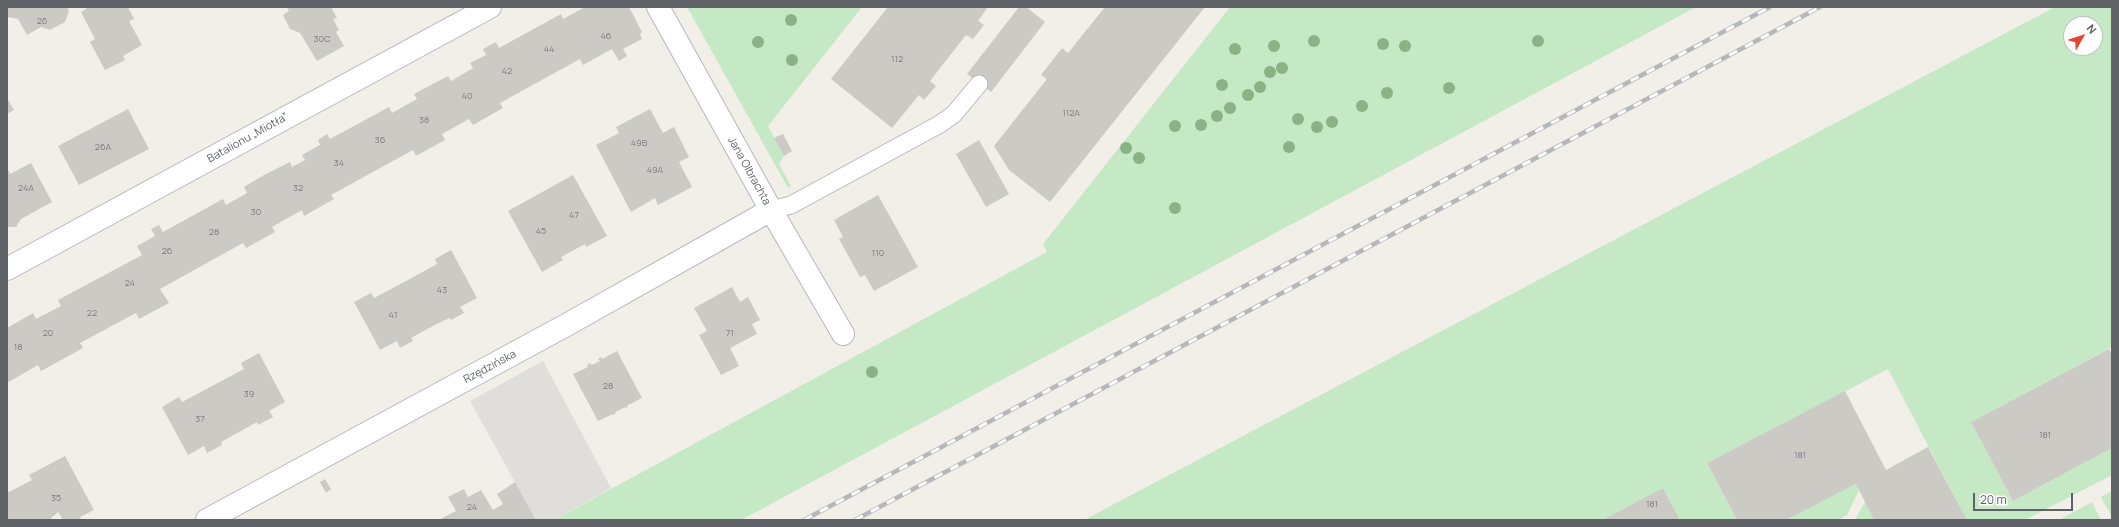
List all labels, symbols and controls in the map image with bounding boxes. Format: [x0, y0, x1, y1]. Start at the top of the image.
house number: 26 [37, 16, 47, 26]
north arrow [2063, 16, 2103, 56]
text: N [2084, 21, 2100, 37]
house number: 46 [601, 31, 611, 41]
house number: 30C [314, 34, 330, 44]
house number: 44 [544, 44, 554, 54]
house number: 112 [891, 54, 903, 64]
house number: 42 [502, 66, 512, 76]
house number: 40 [462, 91, 472, 101]
house number: 112A [1062, 108, 1080, 118]
street label: Batalionu „Miotła” [205, 110, 291, 166]
house number: 38 [419, 115, 429, 125]
house number: 36 [375, 135, 385, 145]
street label: Jana Olbrachta [725, 135, 773, 207]
house number: 49B [631, 138, 647, 148]
house number: 26A [95, 142, 111, 152]
house number: 34 [334, 158, 344, 168]
house number: 49A [647, 165, 663, 175]
house number: 24A [18, 183, 34, 193]
house number: 32 [293, 183, 303, 193]
house number: 30 [251, 207, 261, 217]
house number: 47 [569, 210, 579, 220]
house number: 45 [536, 226, 546, 236]
house number: 28 [209, 227, 219, 237]
house number: 26 [162, 246, 172, 256]
house number: 110 [872, 248, 884, 258]
house number: 24 [125, 278, 135, 288]
house number: 43 [437, 285, 447, 295]
house number: 22 [87, 308, 97, 318]
house number: 41 [389, 310, 397, 320]
house number: 20 [43, 328, 53, 338]
house number: 71 [726, 328, 734, 338]
house number: 18 [14, 342, 22, 352]
street label: Rzędzińska [461, 348, 519, 386]
house number: 28 [603, 381, 613, 391]
house number: 39 [244, 389, 254, 399]
house number: 37 [195, 414, 205, 424]
house number: 181 [2039, 430, 2051, 440]
house number: 181 [1794, 450, 1806, 460]
scale bar [1975, 485, 2075, 511]
text: 20 m [1980, 491, 2007, 508]
house number: 35 [51, 493, 61, 503]
house number: 181 [1646, 499, 1658, 509]
house number: 24 [467, 502, 477, 512]

